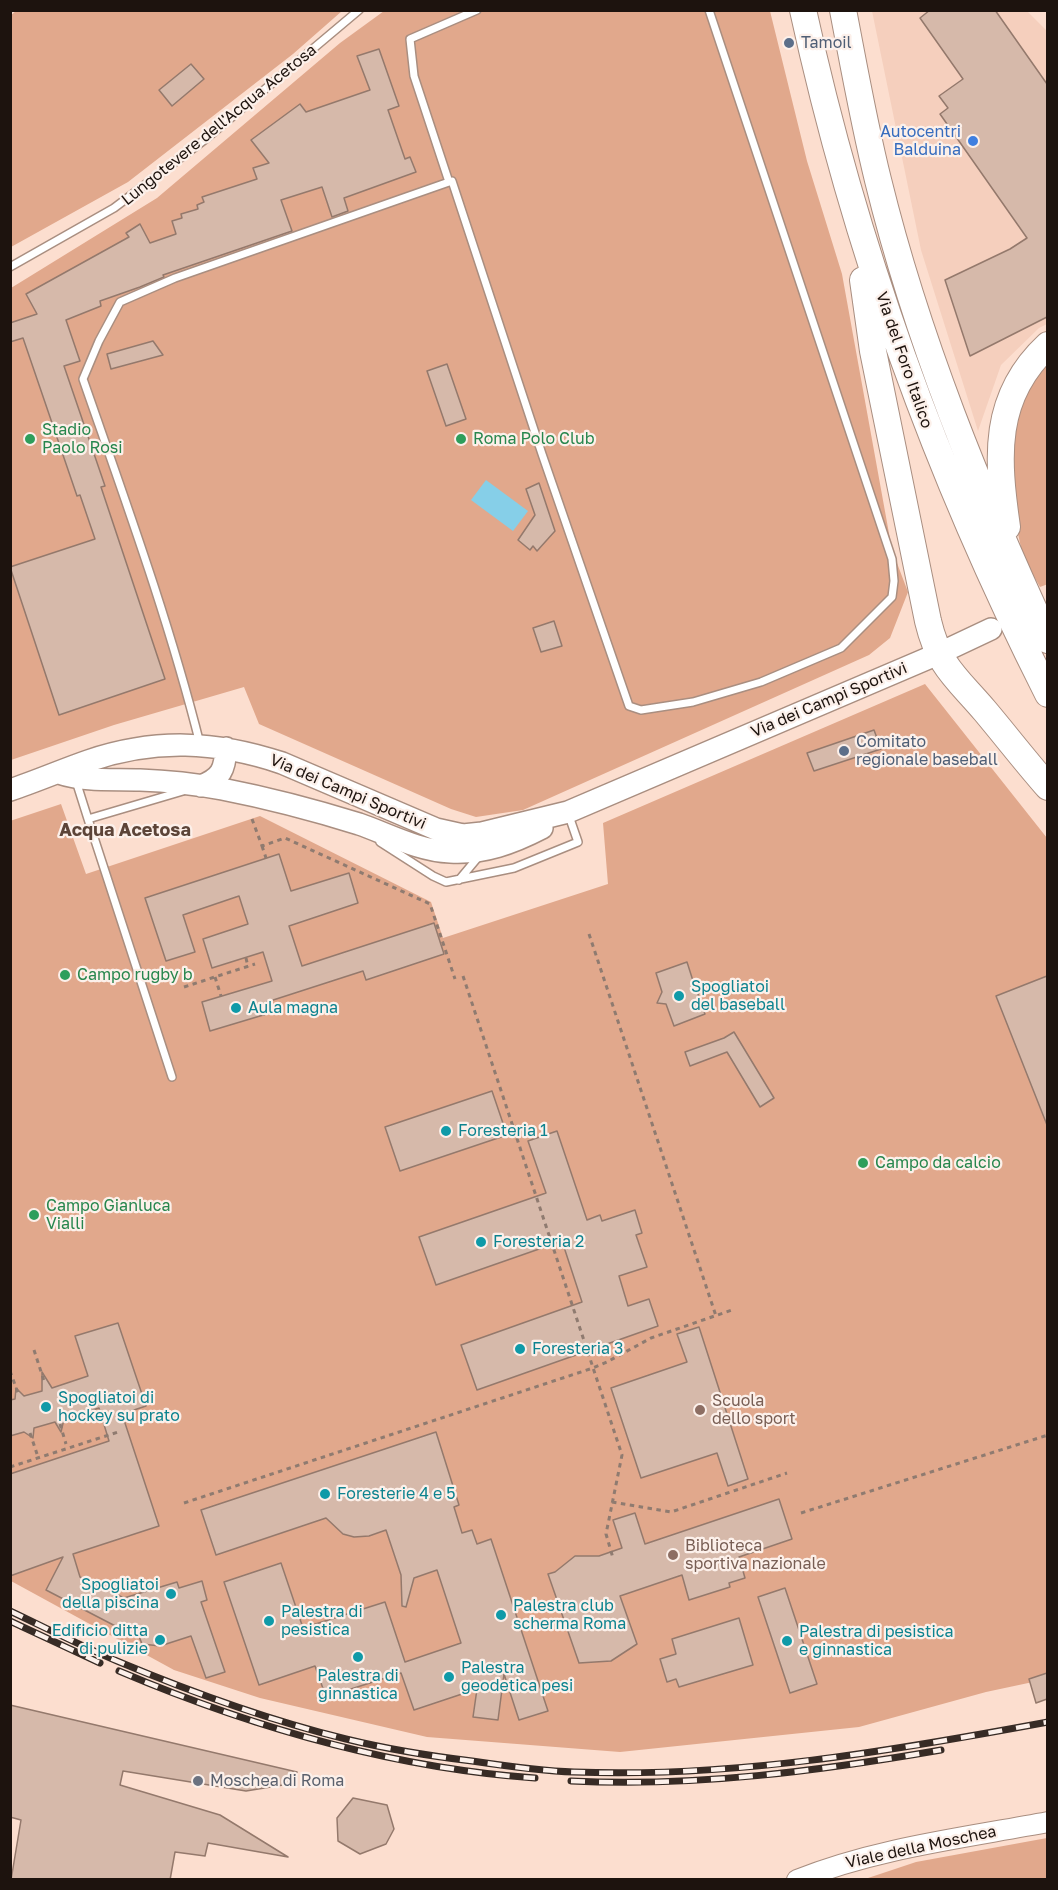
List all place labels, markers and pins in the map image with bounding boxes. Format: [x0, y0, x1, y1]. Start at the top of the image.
place label: Tamoil [801, 33, 852, 53]
marker: Tamoil [782, 36, 796, 50]
place label: Autocentri Balduina [880, 122, 961, 160]
marker: Autocentri Balduina [966, 134, 980, 148]
place label: Stadio Paolo Rosi [42, 420, 123, 458]
place label: Roma Polo Club [473, 429, 595, 449]
marker: Stadio Paolo Rosi [23, 432, 37, 446]
marker: Roma Polo Club [454, 432, 468, 446]
place label: Comitato regionale baseball [856, 732, 998, 770]
marker: Comitato regionale baseball [837, 744, 851, 758]
place label: Campo rugby b [77, 965, 193, 985]
marker: Campo rugby b [58, 968, 72, 982]
place label: Spogliatoi del baseball [691, 977, 785, 1015]
marker: Spogliatoi del baseball [672, 989, 686, 1003]
place label: Aula magna [248, 998, 338, 1018]
marker: Aula magna [229, 1001, 243, 1015]
place label: Foresteria 1 [458, 1121, 548, 1141]
marker: Foresteria 1 [439, 1124, 453, 1138]
place label: Campo da calcio [875, 1153, 1001, 1173]
marker: Campo da calcio [856, 1156, 870, 1170]
place label: Campo Gianluca Vialli [46, 1196, 171, 1234]
marker: Campo Gianluca Vialli [27, 1208, 41, 1222]
place label: Foresteria 2 [493, 1232, 584, 1252]
marker: Foresteria 2 [474, 1235, 488, 1249]
place label: Foresteria 3 [532, 1339, 623, 1359]
marker: Foresteria 3 [513, 1342, 527, 1356]
place label: Spogliatoi di hockey su prato [58, 1388, 180, 1426]
place label: Scuola dello sport [712, 1391, 796, 1429]
marker: Spogliatoi di hockey su prato [39, 1400, 53, 1414]
marker: Scuola dello sport [693, 1403, 707, 1417]
place label: Foresterie 4 e 5 [337, 1484, 456, 1504]
marker: Foresterie 4 e 5 [318, 1487, 332, 1501]
place label: Biblioteca sportiva nazionale [685, 1536, 826, 1574]
marker: Biblioteca sportiva nazionale [666, 1548, 680, 1562]
place label: Spogliatoi della piscina [62, 1575, 159, 1613]
marker: Spogliatoi della piscina [164, 1587, 178, 1601]
place label: Palestra club scherma Roma [513, 1596, 626, 1634]
place label: Palestra di pesistica [281, 1602, 363, 1640]
marker: Palestra club scherma Roma [494, 1608, 508, 1622]
marker: Palestra di pesistica [262, 1614, 276, 1628]
place label: Edificio ditta di pulizie [52, 1621, 148, 1659]
place label: Palestra di pesistica e ginnastica [799, 1622, 954, 1660]
marker: Edificio ditta di pulizie [153, 1633, 167, 1647]
marker: Palestra di pesistica e ginnastica [780, 1634, 794, 1648]
marker: Palestra di ginnastica [351, 1650, 365, 1664]
place label: Palestra geodetica pesi [461, 1658, 573, 1696]
place label: Palestra di ginnastica [317, 1666, 399, 1704]
marker: Palestra geodetica pesi [442, 1670, 456, 1684]
place label: Moschea di Roma [210, 1771, 344, 1791]
marker: Moschea di Roma [191, 1774, 205, 1788]

